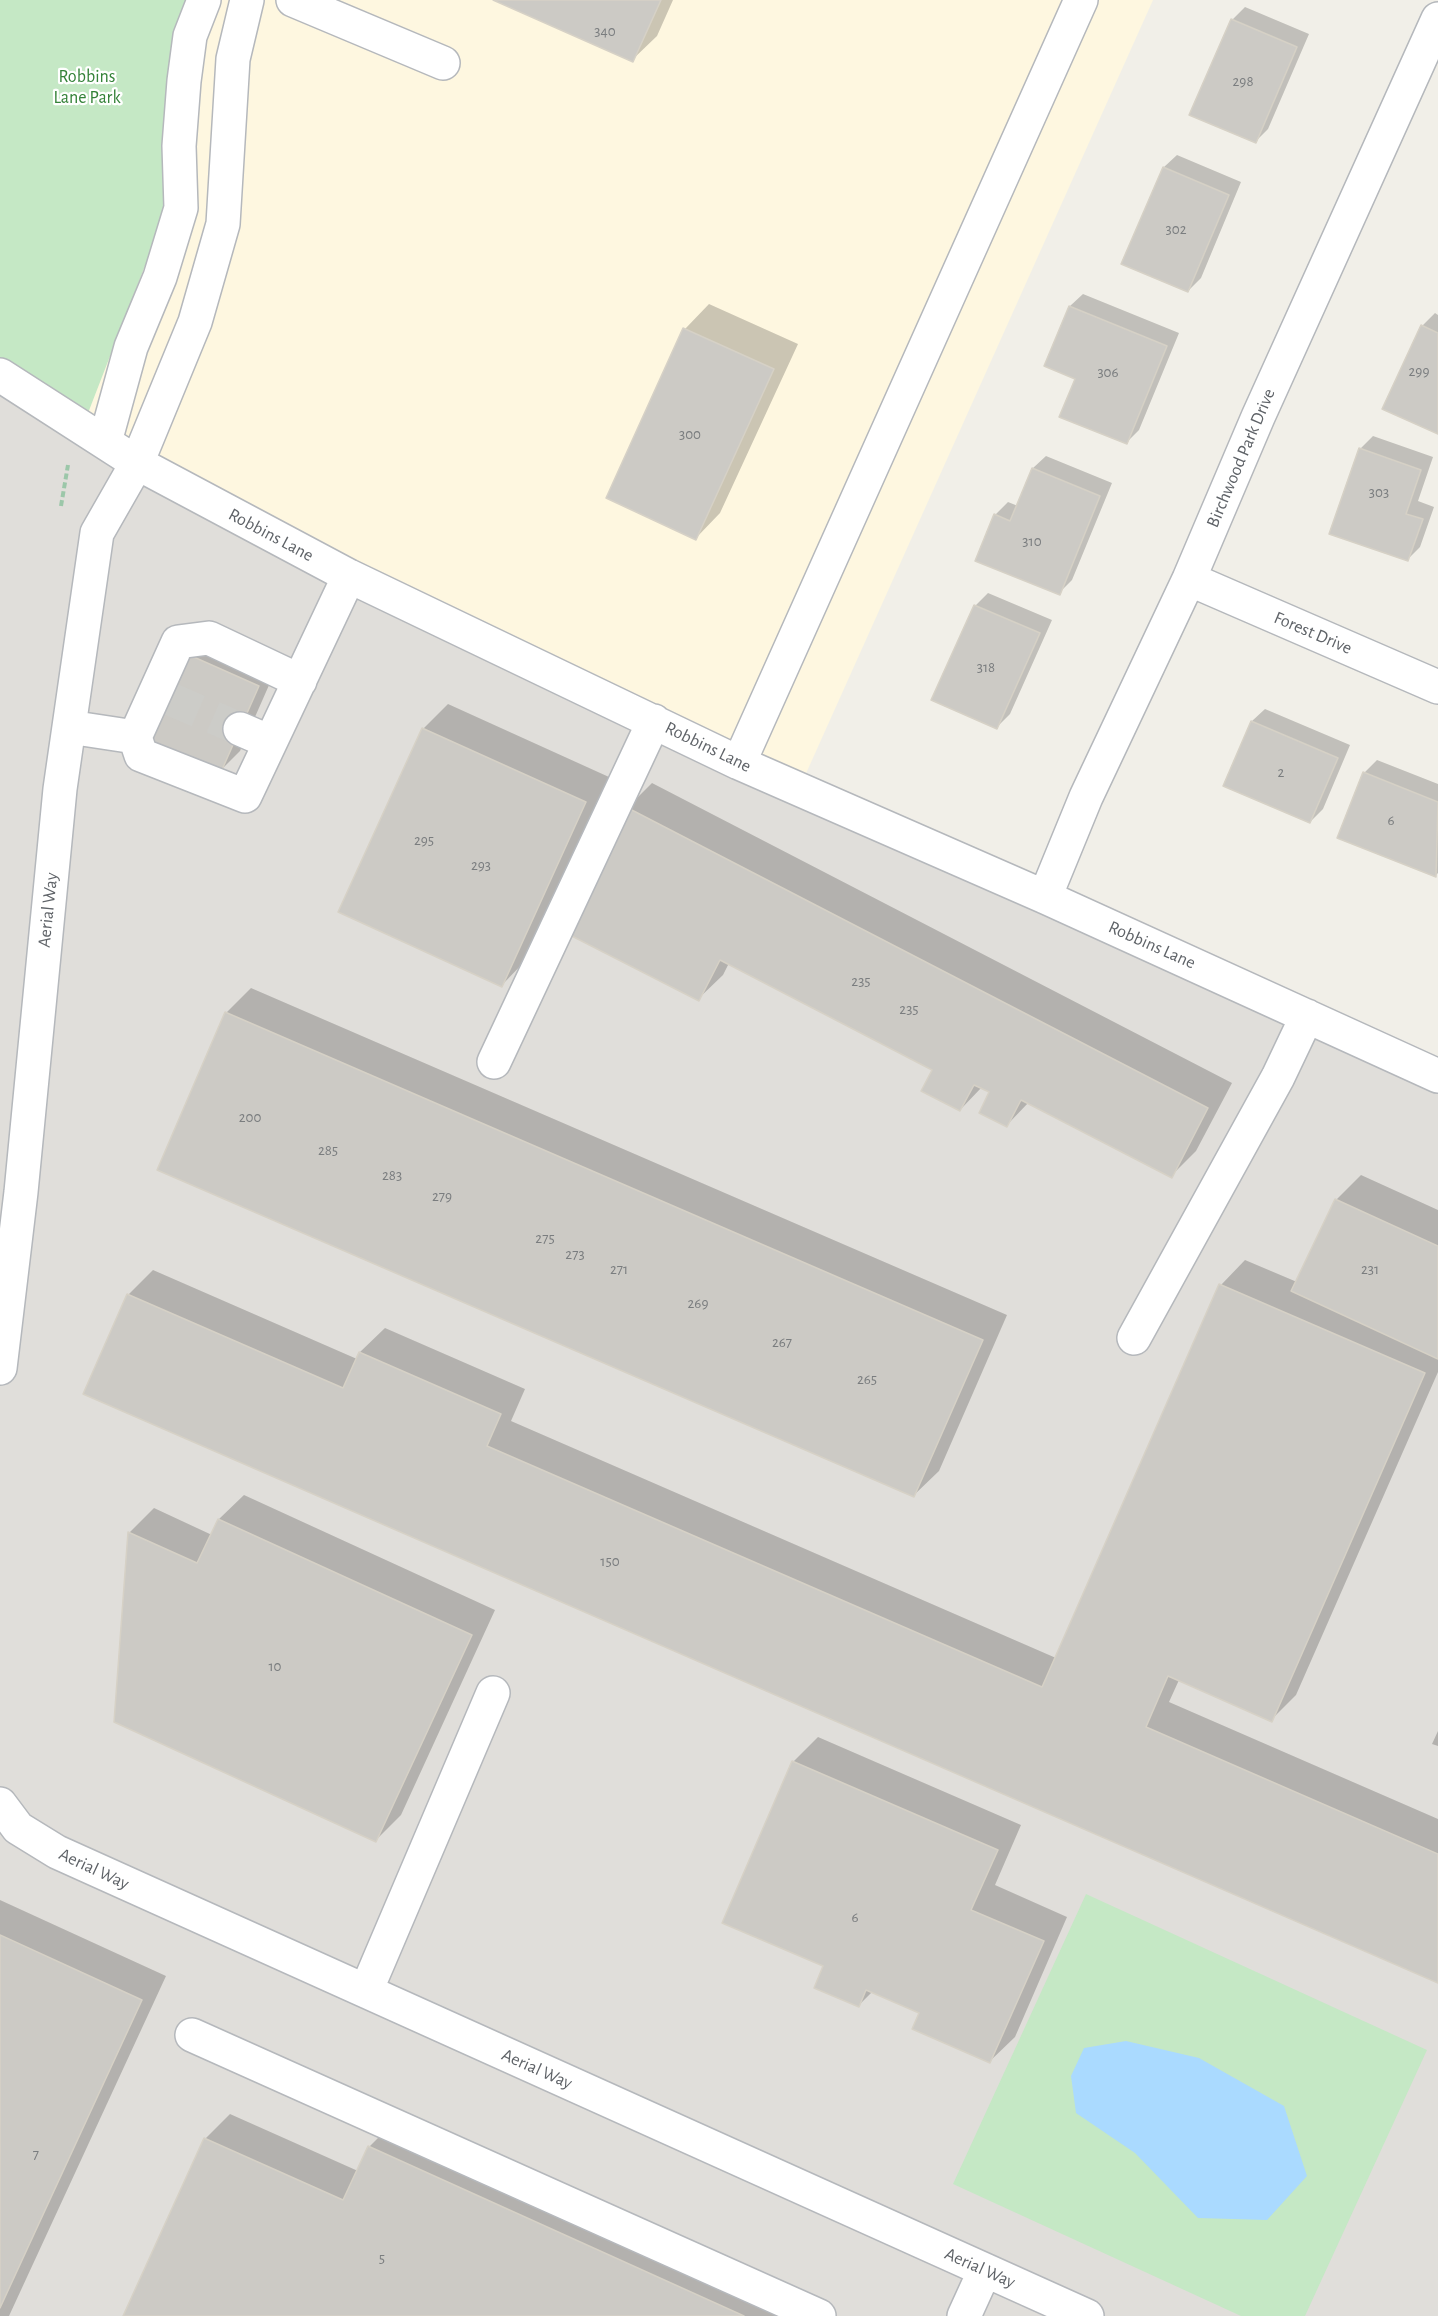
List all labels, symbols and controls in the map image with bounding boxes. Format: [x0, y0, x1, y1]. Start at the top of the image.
house number: 340 [594, 22, 616, 40]
park label: Robbins Lane Park [53, 66, 121, 109]
house number: 298 [1233, 72, 1253, 90]
house number: 302 [1166, 220, 1186, 238]
house number: 299 [1409, 362, 1429, 380]
house number: 306 [1097, 363, 1119, 381]
street label: Birchwood Park Drive [1202, 385, 1280, 531]
house number: 300 [679, 425, 701, 443]
house number: 303 [1369, 483, 1389, 501]
street label: Robbins Lane [225, 504, 317, 566]
house number: 310 [1022, 532, 1042, 550]
street label: Forest Drive [1271, 607, 1355, 659]
house number: 318 [977, 658, 995, 676]
street label: Robbins Lane [661, 717, 755, 777]
house number: 2 [1278, 763, 1284, 781]
house number: 6 [1387, 811, 1395, 829]
house number: 295 [414, 831, 434, 849]
house number: 293 [471, 856, 491, 874]
street label: Aerial Way [33, 872, 63, 948]
street label: Robbins Lane [1105, 916, 1199, 974]
house number: 235 [851, 972, 871, 990]
house number: 235 [899, 1000, 919, 1018]
house number: 200 [239, 1108, 261, 1126]
house number: 285 [318, 1141, 338, 1159]
house number: 283 [382, 1166, 402, 1184]
house number: 279 [432, 1187, 452, 1205]
house number: 275 [535, 1229, 555, 1247]
house number: 273 [565, 1245, 585, 1263]
house number: 271 [610, 1260, 628, 1278]
house number: 231 [1361, 1260, 1379, 1278]
house number: 269 [688, 1294, 708, 1312]
house number: 267 [772, 1333, 792, 1351]
house number: 265 [857, 1370, 877, 1388]
house number: 150 [600, 1552, 620, 1570]
house number: 10 [268, 1657, 282, 1675]
street label: Aerial Way [55, 1843, 133, 1895]
house number: 6 [851, 1908, 859, 1926]
street label: Aerial Way [498, 2044, 576, 2094]
house number: 7 [33, 2145, 39, 2163]
street label: Aerial Way [941, 2243, 1019, 2293]
house number: 5 [379, 2249, 385, 2267]

